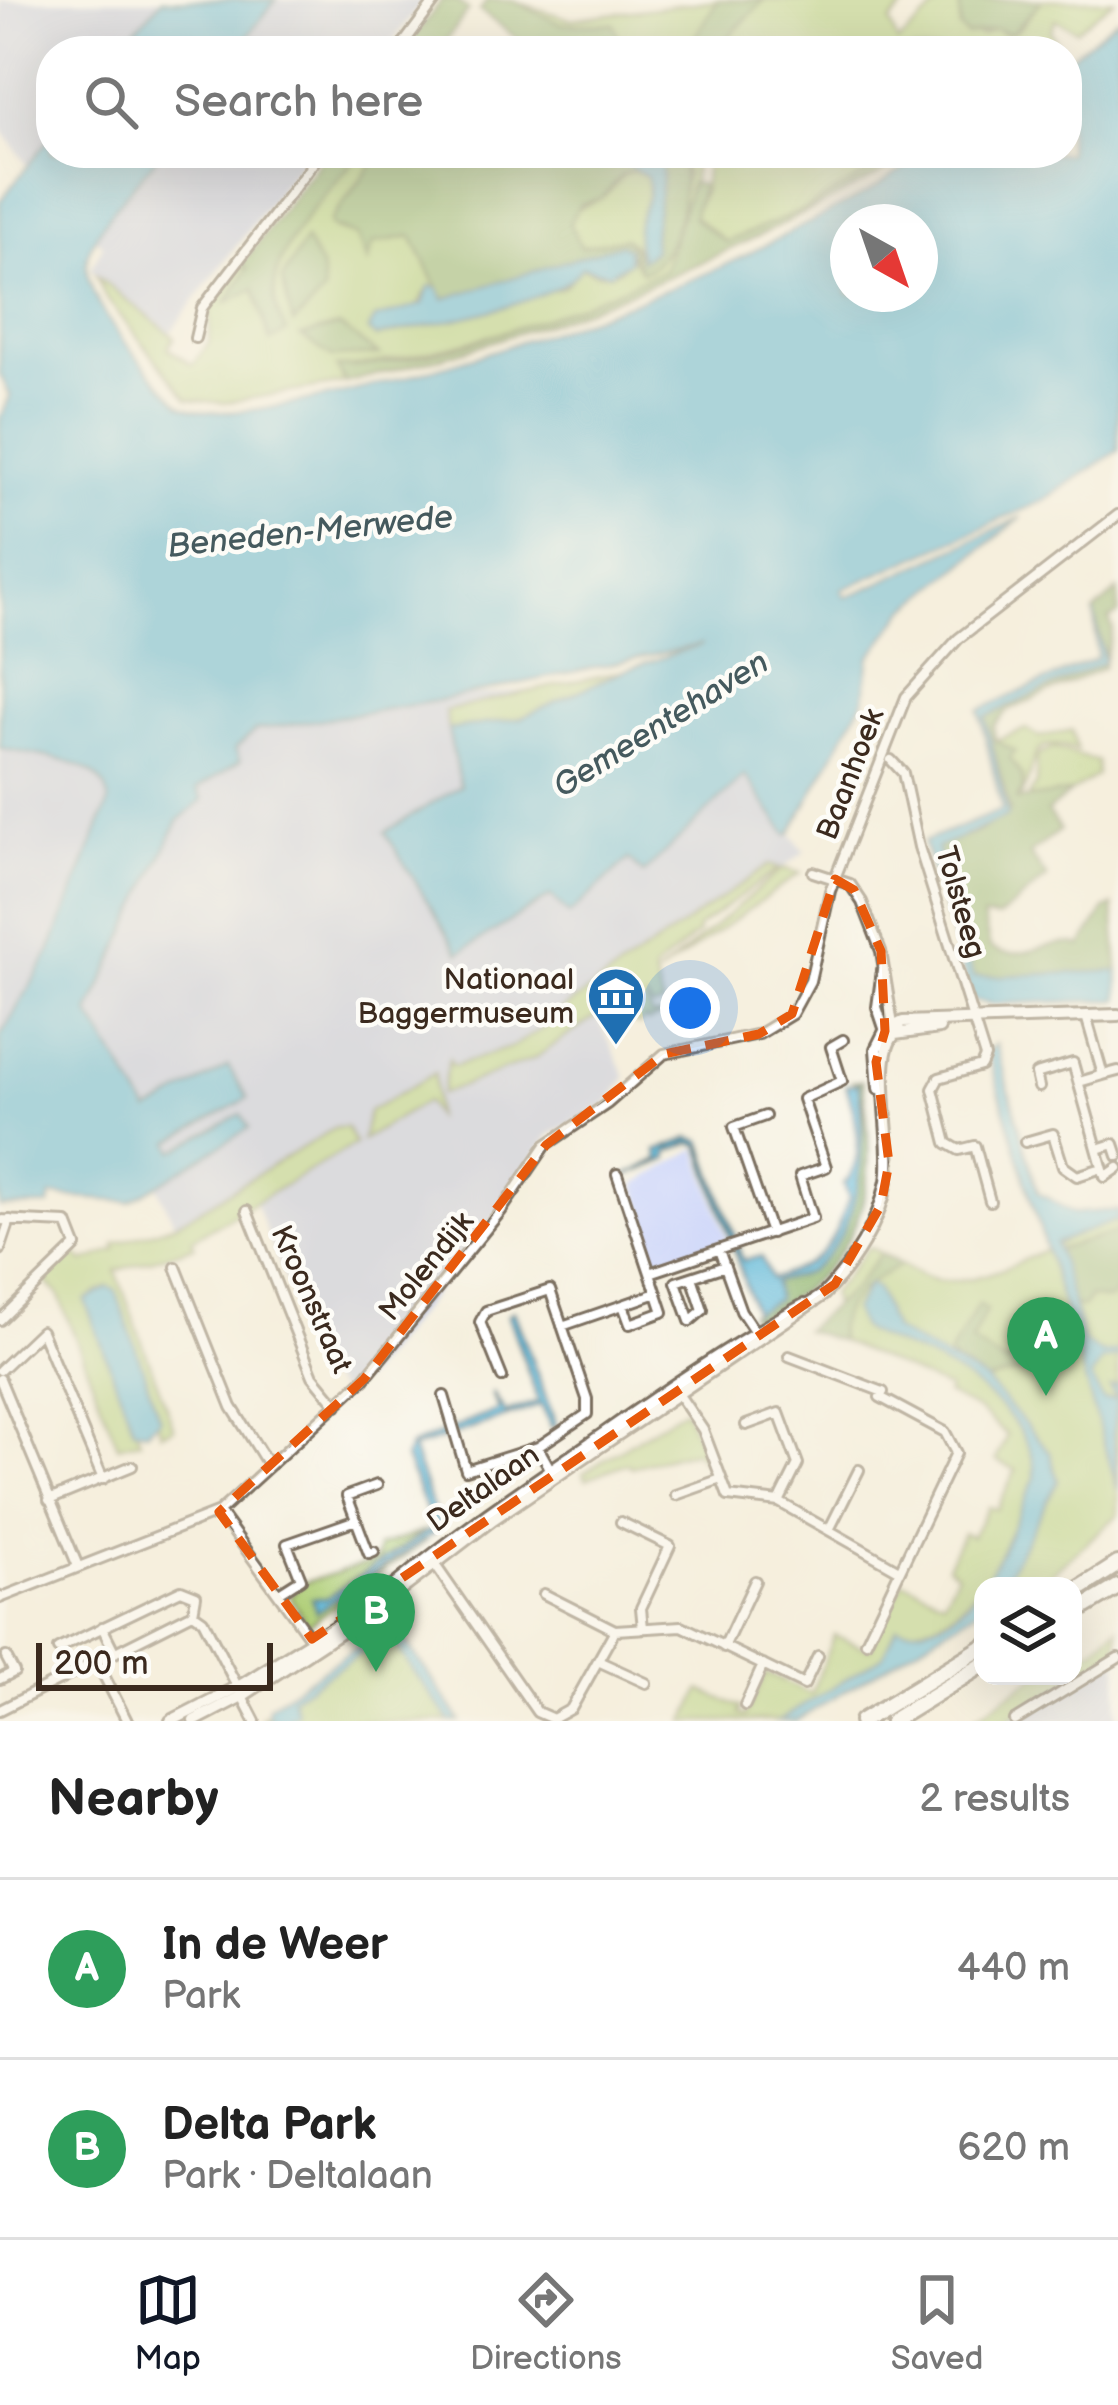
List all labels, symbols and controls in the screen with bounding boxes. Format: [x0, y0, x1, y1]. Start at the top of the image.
search box [36, 36, 1082, 168]
icon: search [78, 69, 144, 135]
text: Search here [174, 75, 423, 130]
north arrow [830, 204, 938, 312]
water label: Beneden-Merwede [166, 497, 455, 567]
water label: Gemeentehaven [546, 642, 776, 807]
street label: Baanhoek [809, 703, 892, 845]
street label: Tolsteeg [927, 842, 993, 962]
place label: Nationaal Baggermuseum [358, 962, 574, 1032]
museum icon: Nationaal Baggermuseum [585, 965, 647, 1047]
your location [660, 978, 720, 1038]
street label: Molendijk [372, 1204, 482, 1329]
street label: Kroonstraat [263, 1220, 360, 1379]
pin: A [1007, 1297, 1085, 1396]
street label: Deltalaan [421, 1437, 547, 1540]
pin: B [337, 1573, 415, 1672]
map controls [974, 1577, 1082, 1685]
button: layers [974, 1577, 1082, 1685]
scale bar [36, 1637, 273, 1690]
text: 200 m [54, 1644, 148, 1684]
text: Nearby [48, 1769, 219, 1830]
text: 2 results [919, 1776, 1070, 1823]
text: In de Weer [162, 1918, 388, 1973]
text: A [75, 1945, 99, 1992]
text: 440 m [957, 1945, 1070, 1992]
text: Park [162, 1973, 240, 2020]
text: Delta Park [162, 2098, 376, 2153]
text: B [73, 2125, 101, 2172]
text: 620 m [957, 2125, 1070, 2172]
text: Park · Deltalaan [162, 2153, 433, 2200]
tab: Map [135, 2267, 201, 2379]
tab: Directions [470, 2267, 622, 2379]
tab: Saved [891, 2267, 983, 2379]

